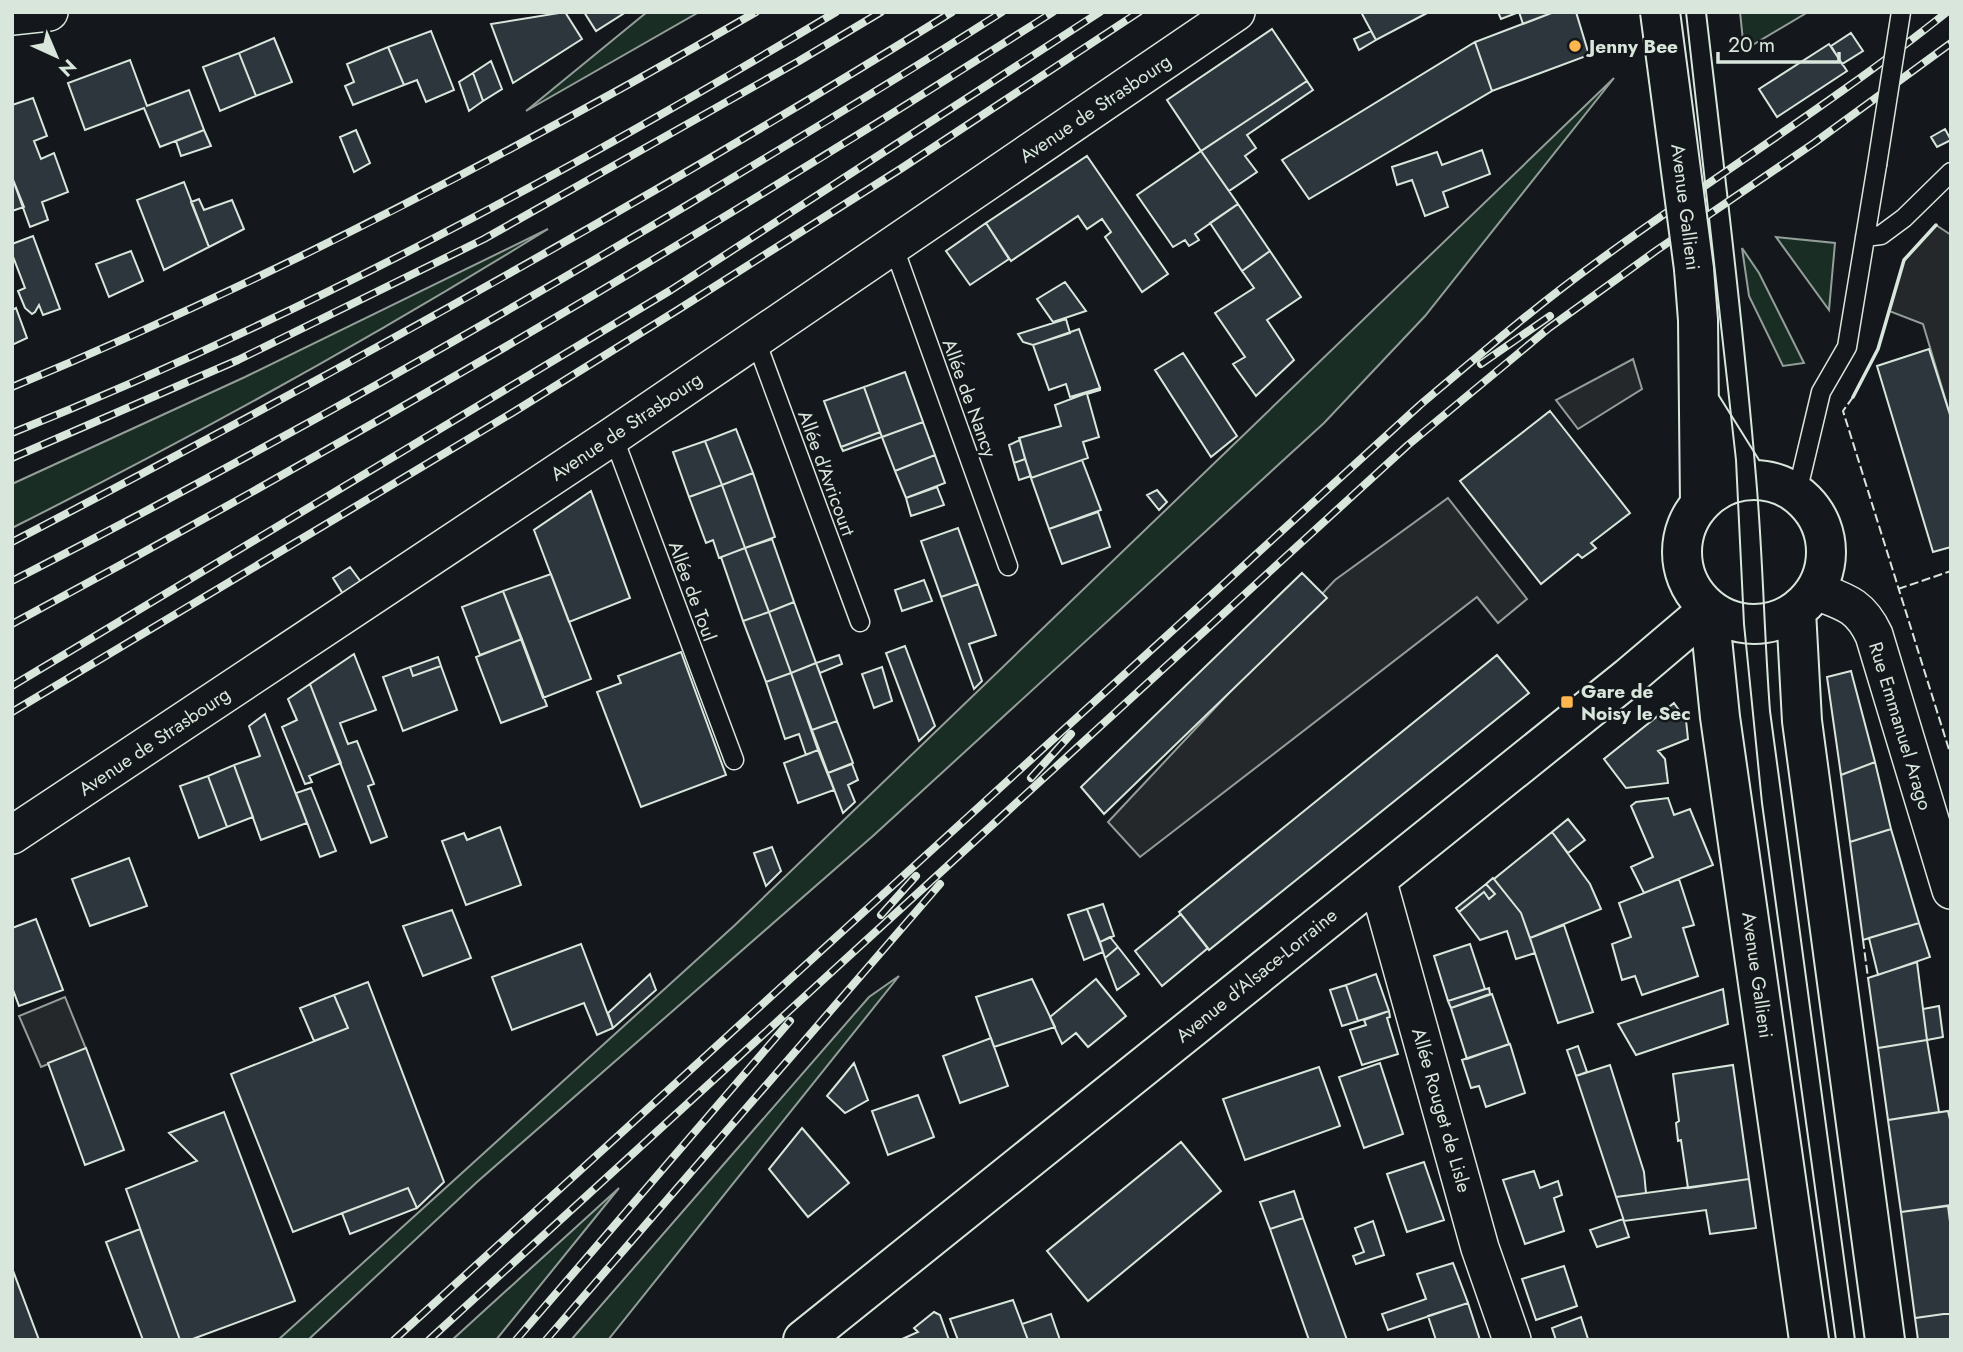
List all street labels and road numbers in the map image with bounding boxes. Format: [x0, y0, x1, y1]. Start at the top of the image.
street label: Avenue de Strasbourg [1014, 48, 1177, 169]
street label: Avenue Gallieni [1664, 142, 1707, 272]
street label: Allée de Nancy [936, 335, 1004, 462]
street label: Avenue de Strasbourg [545, 366, 708, 487]
street label: Allée d'Avricourt [791, 407, 862, 540]
street label: Allée de Toul [662, 537, 723, 645]
street label: Rue Emmanuel Arago [1862, 639, 1939, 814]
street label: Avenue de Strasbourg [73, 681, 236, 802]
street label: Avenue d'Alsace-Lorraine [1170, 902, 1343, 1049]
street label: Avenue Gallieni [1735, 910, 1780, 1040]
street label: Allée Rouget de Lisle [1405, 1025, 1478, 1196]

